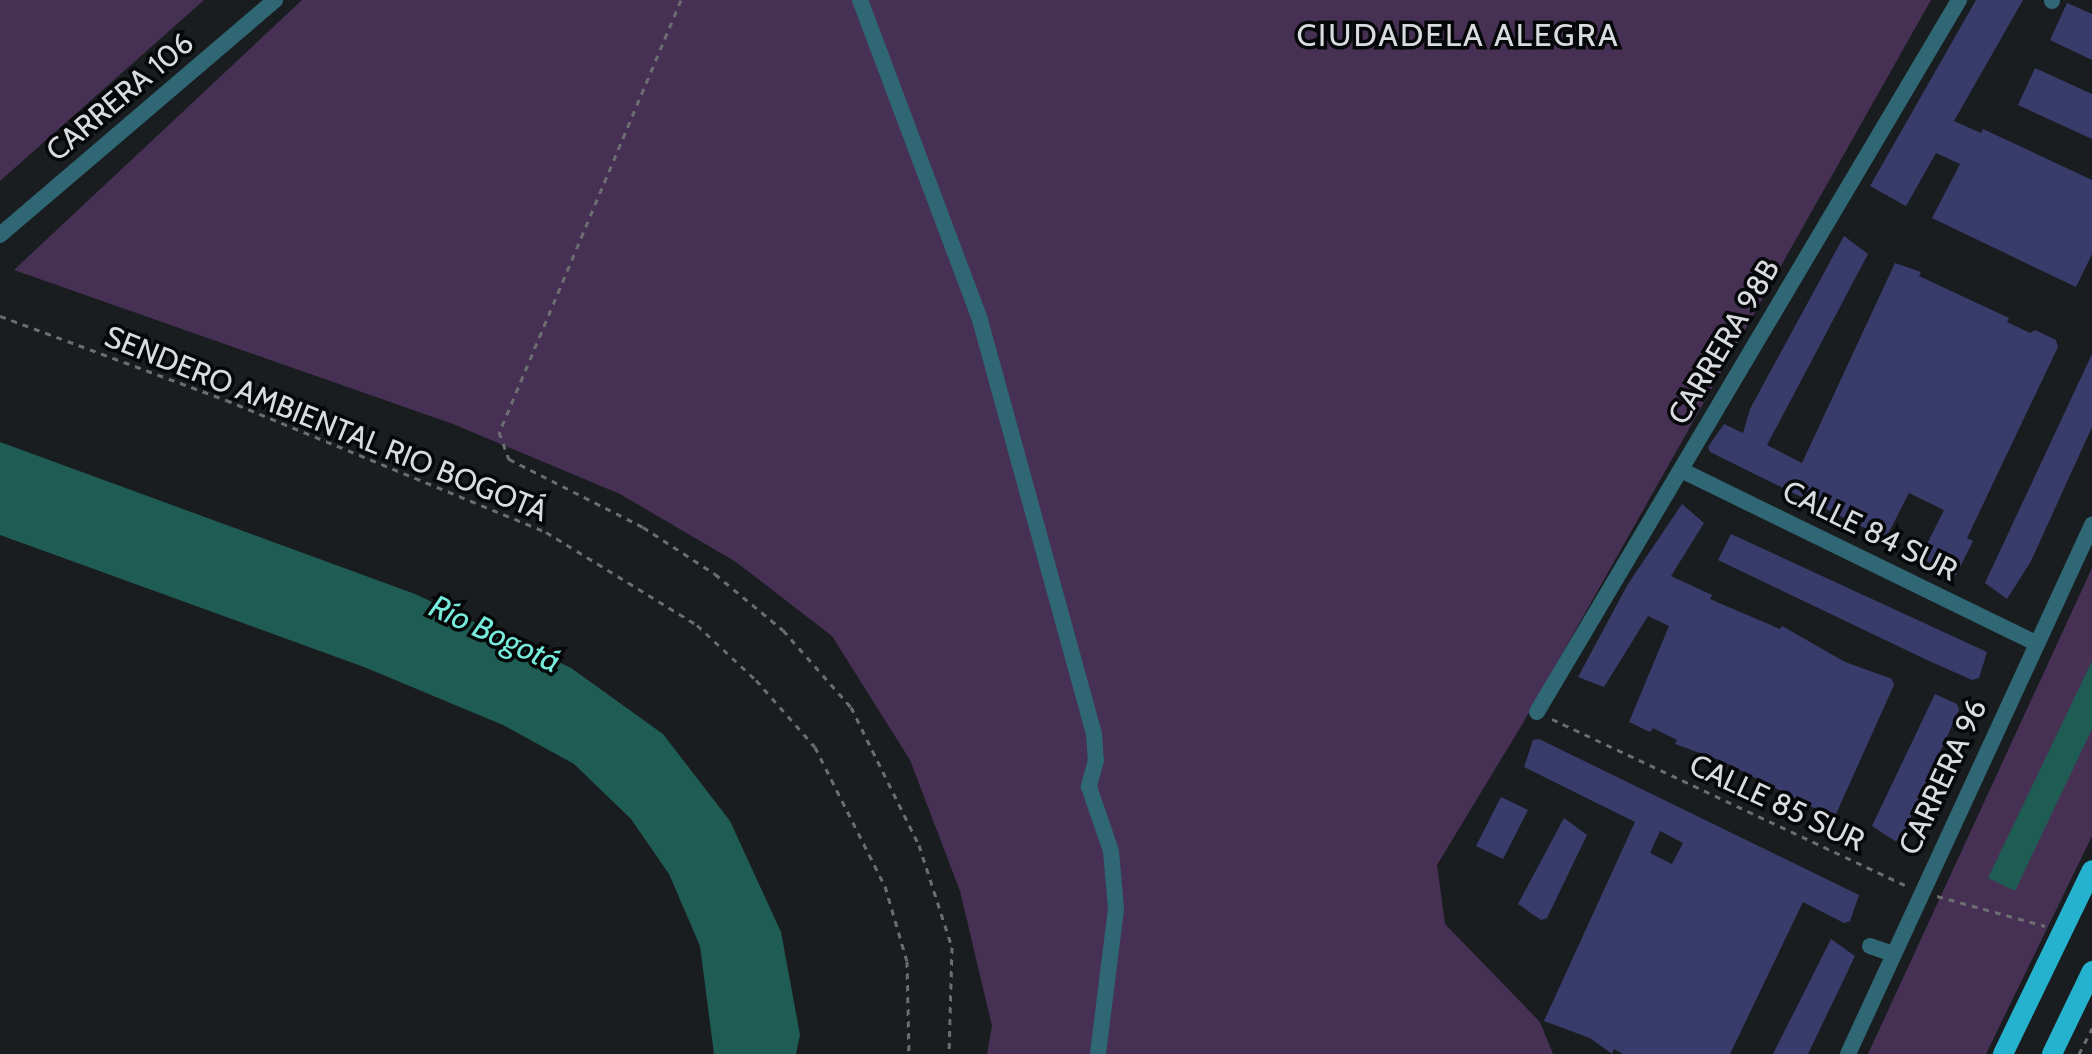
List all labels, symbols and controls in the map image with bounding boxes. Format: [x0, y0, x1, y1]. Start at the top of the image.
district label: CIUDADELA ALEGRA [1296, 16, 1620, 54]
street label: CARRERA 106 [39, 25, 201, 169]
street label: CARRERA 98B [1661, 253, 1787, 431]
street label: SENDERO AMBIENTAL RIO BOGOTÁ [99, 318, 553, 530]
street label: CALLE 84 SUR [1777, 473, 1963, 589]
water label: Río Bogotá [423, 587, 567, 681]
street label: CARRERA 96 [1891, 694, 1995, 860]
street label: CALLE 85 SUR [1684, 747, 1870, 859]

